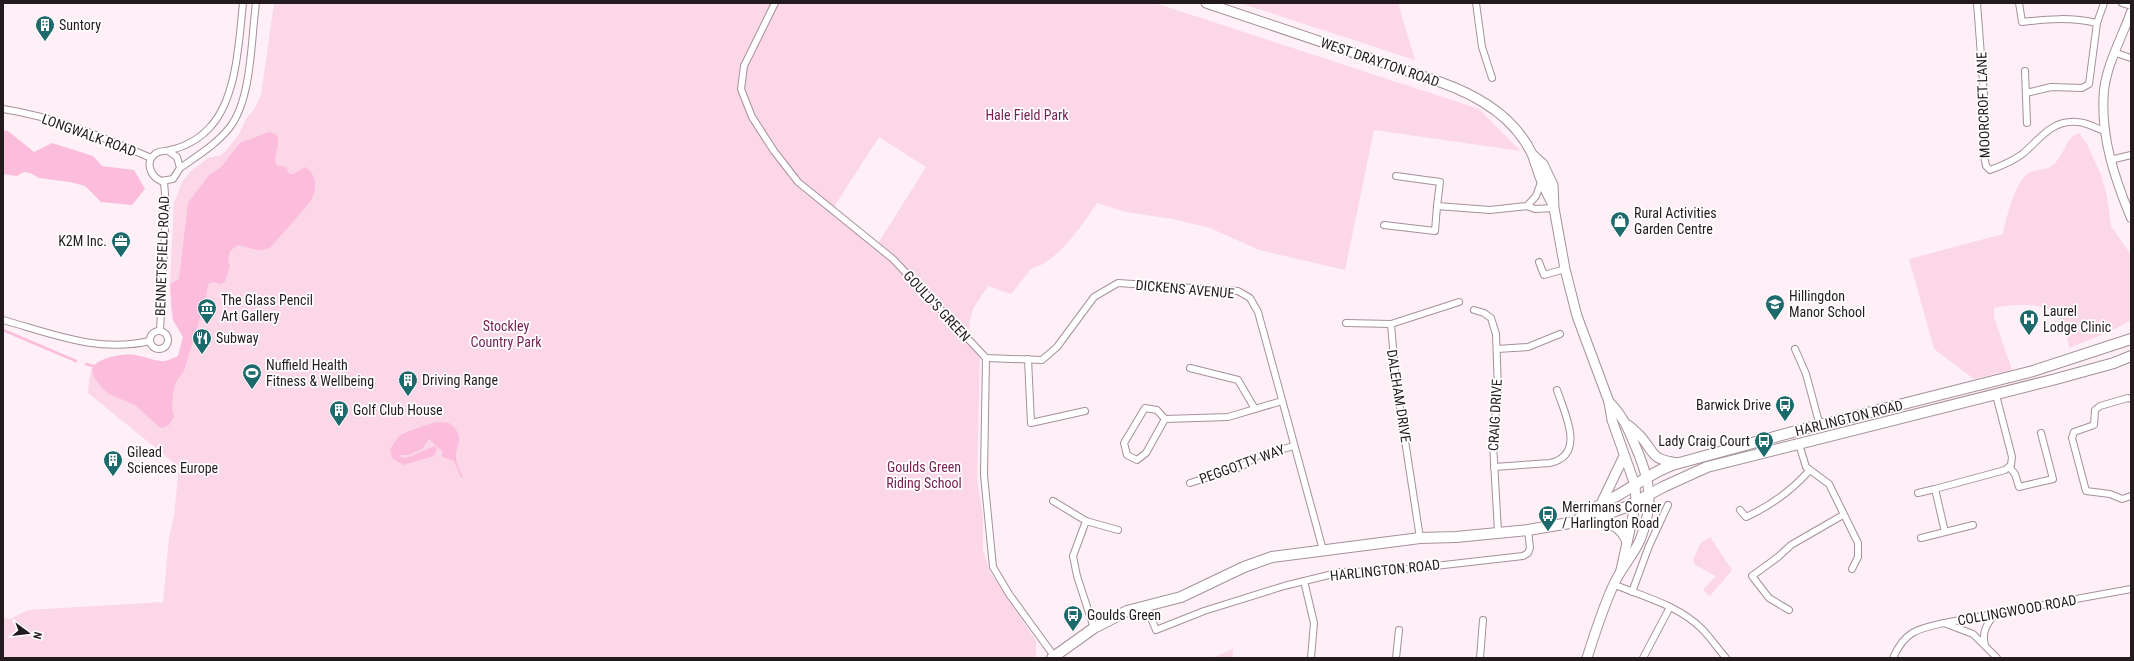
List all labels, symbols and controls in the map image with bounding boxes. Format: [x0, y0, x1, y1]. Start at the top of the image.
building icon: Suntory [34, 14, 56, 42]
place label: Suntory [59, 17, 101, 33]
street label: WEST DRAYTON ROAD [1318, 34, 1442, 90]
street label: MOORCROFT LANE [1973, 52, 1993, 158]
park label: Hale Field Park [985, 107, 1069, 123]
street label: LONGWALK ROAD [40, 111, 138, 159]
street label: BENNETSFIELD ROAD [152, 196, 172, 316]
place label: Rural Activities Garden Centre [1634, 205, 1717, 237]
shop icon: Rural Activities Garden Centre [1609, 210, 1631, 238]
office icon: K2M Inc. [110, 230, 132, 258]
place label: K2M Inc. [58, 233, 107, 249]
street label: GOULD'S GREEN [900, 267, 974, 345]
street label: DICKENS AVENUE [1135, 277, 1235, 301]
place label: Hillingdon Manor School [1789, 288, 1865, 320]
place label: The Glass Pencil Art Gallery [221, 292, 313, 324]
school or university icon: Hillingdon Manor School [1764, 293, 1786, 321]
museum icon: The Glass Pencil Art Gallery [196, 297, 218, 325]
place label: Laurel Lodge Clinic [2043, 303, 2111, 335]
hospital icon: Laurel Lodge Clinic [2018, 308, 2040, 336]
park label: Stockley Country Park [470, 318, 542, 350]
restaurant icon: Subway [191, 327, 213, 355]
place label: Subway [216, 330, 259, 346]
street label: DALEHAM DRIVE [1384, 348, 1414, 444]
place label: Nuffield Health Fitness & Wellbeing [266, 357, 374, 389]
sports icon: Nuffield Health Fitness & Wellbeing [241, 362, 263, 390]
building icon: Driving Range [397, 369, 419, 397]
place label: Driving Range [422, 372, 498, 388]
street label: CRAIG DRIVE [1485, 379, 1505, 451]
bus stop icon: Barwick Drive [1774, 394, 1796, 422]
place label: Barwick Drive [1696, 397, 1771, 413]
street label: HARLINGTON ROAD [1793, 397, 1905, 439]
building icon: Golf Club House [328, 399, 350, 427]
place label: Golf Club House [353, 402, 443, 418]
bus stop icon: Lady Craig Court [1753, 430, 1775, 458]
place label: Lady Craig Court [1658, 433, 1750, 449]
street label: PEGGOTTY WAY [1197, 441, 1288, 487]
place label: Gilead Sciences Europe [127, 444, 219, 476]
building icon: Gilead Sciences Europe [102, 449, 124, 477]
park label: Goulds Green Riding School [886, 459, 962, 491]
place label: Merrimans Corner / Harlington Road [1562, 499, 1661, 531]
bus stop icon: Merrimans Corner / Harlington Road [1537, 504, 1559, 532]
street label: HARLINGTON ROAD [1329, 556, 1441, 584]
street label: COLLINGWOOD ROAD [1956, 592, 2078, 628]
bus stop icon: Goulds Green [1062, 604, 1084, 632]
place label: Goulds Green [1087, 607, 1161, 623]
north arrow [8, 613, 48, 653]
text: N [30, 631, 44, 641]

